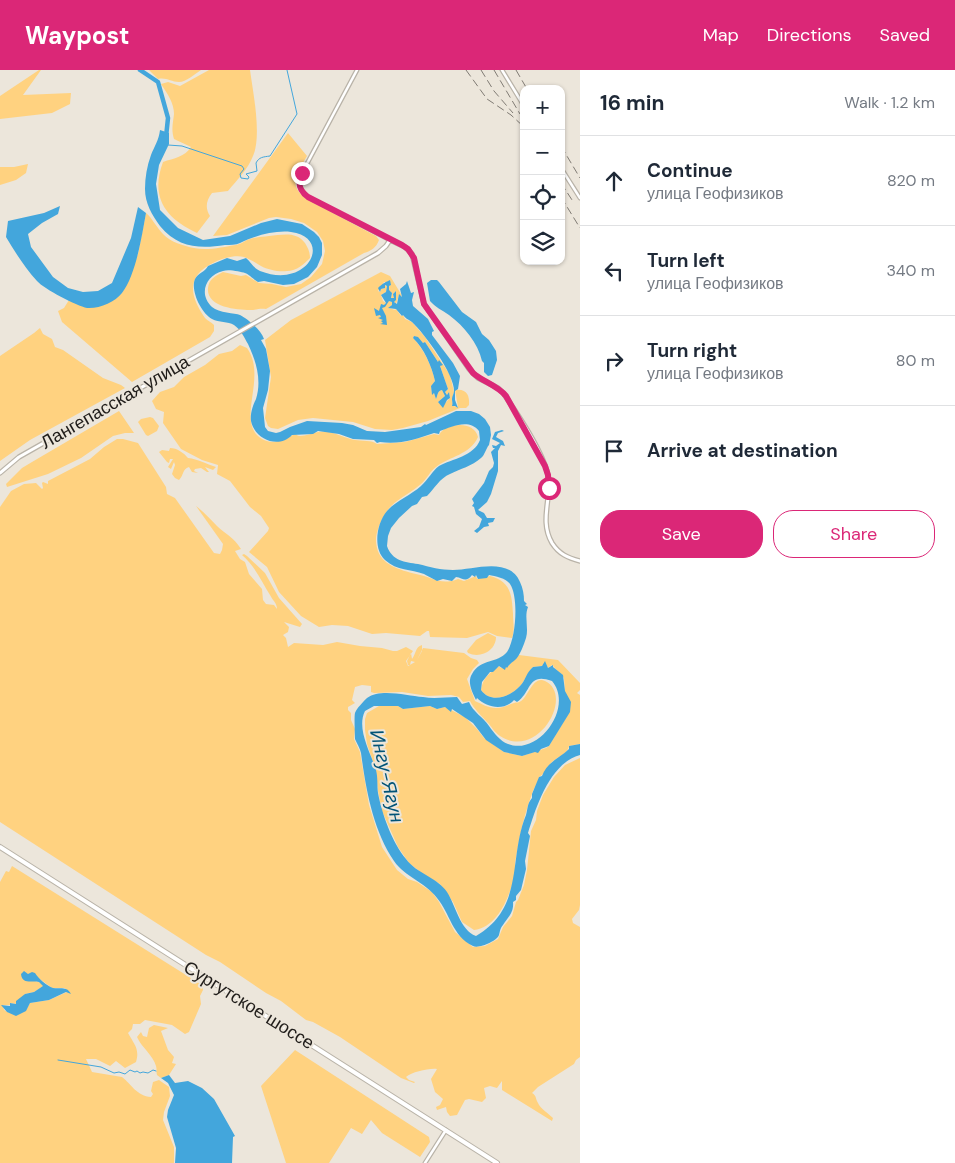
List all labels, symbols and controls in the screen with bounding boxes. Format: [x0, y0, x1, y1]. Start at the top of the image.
text: Waypost [25, 20, 129, 51]
text: Map [703, 23, 739, 47]
text: Directions [767, 23, 852, 47]
text: Saved [880, 23, 930, 47]
map controls [520, 85, 565, 265]
button: + [520, 85, 565, 130]
text: 16 min [600, 89, 664, 117]
text: Walk · 1.2 km [844, 92, 935, 113]
button: − [520, 130, 565, 175]
text: Continue [647, 158, 733, 183]
route end [291, 162, 314, 185]
icon: ahead [600, 167, 628, 195]
text: 820 m [887, 170, 935, 191]
button: locate [520, 175, 565, 220]
text: улица Геофизиков [647, 183, 784, 204]
button: layers [520, 220, 565, 265]
text: Turn left [647, 248, 725, 273]
icon: left [600, 257, 628, 285]
text: 340 m [886, 260, 935, 281]
text: улица Геофизиков [647, 273, 784, 294]
text: Turn right [647, 338, 737, 363]
icon: right [600, 347, 628, 375]
street label: Лангепасская улица [36, 349, 195, 454]
text: 80 m [896, 350, 935, 371]
text: улица Геофизиков [647, 363, 784, 384]
icon: arrive [600, 437, 628, 465]
text: Arrive at destination [647, 438, 838, 463]
route start [538, 477, 561, 500]
button: Save [600, 510, 763, 558]
button: Share [773, 510, 935, 558]
water label: Ингу-Ягун [364, 727, 410, 826]
street label: Сургутское шоссе [179, 955, 319, 1055]

